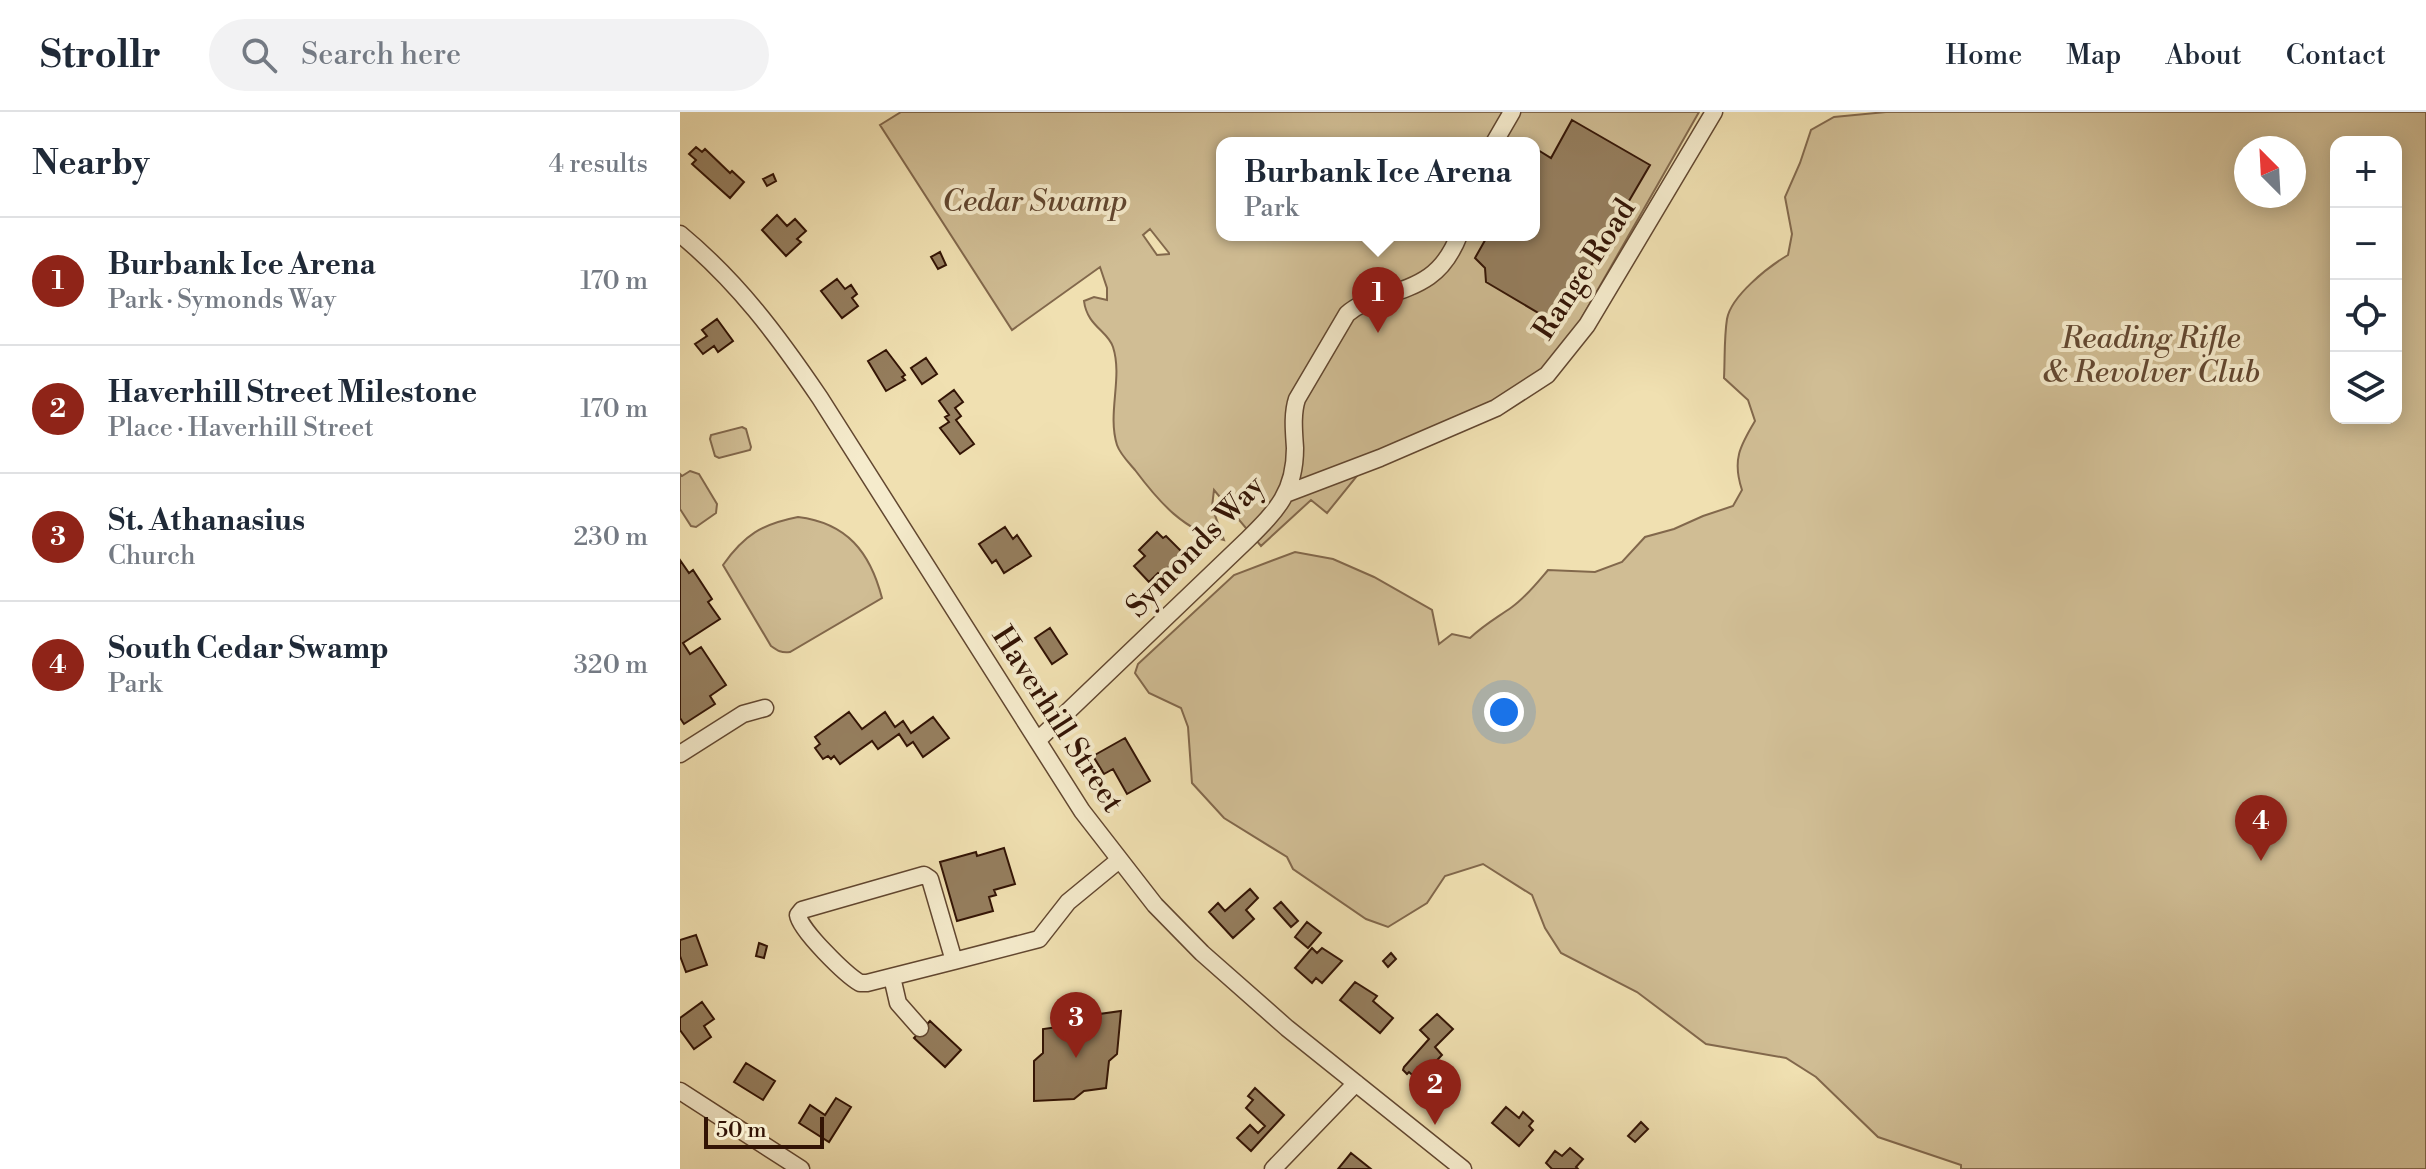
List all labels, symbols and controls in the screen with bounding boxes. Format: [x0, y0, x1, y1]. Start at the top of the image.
search box [209, 19, 769, 91]
text: Strollr [40, 32, 161, 79]
icon: search [237, 33, 281, 77]
text: Search here [301, 36, 461, 74]
text: Home [1946, 38, 2022, 73]
text: Map [2066, 38, 2121, 73]
text: About [2165, 38, 2242, 73]
text: Contact [2286, 38, 2386, 73]
north arrow [2234, 136, 2306, 208]
map controls [2330, 136, 2402, 424]
button: + [2330, 136, 2402, 208]
popup [1216, 137, 1540, 241]
text: Nearby [32, 143, 150, 185]
text: 4 results [549, 148, 648, 180]
text: Burbank Ice Arena [1244, 154, 1512, 192]
park label: Cedar Swamp [942, 183, 1128, 221]
text: Park [1244, 192, 1298, 224]
street label: Range Road [1525, 192, 1645, 347]
button: − [2330, 208, 2402, 280]
text: Burbank Ice Arena [108, 246, 376, 284]
text: 1 [52, 265, 64, 297]
text: 170 m [580, 265, 648, 297]
pin: 1 [1352, 267, 1404, 333]
button: locate [2330, 280, 2402, 352]
text: Park · Symonds Way [108, 284, 336, 316]
park label: Reading Rifle & Revolver Club [2042, 320, 2260, 392]
button: layers [2330, 352, 2402, 424]
text: Haverhill Street Milestone [108, 374, 477, 412]
text: 2 [50, 393, 66, 425]
text: 170 m [580, 393, 648, 425]
text: Place · Haverhill Street [108, 412, 374, 444]
street label: Symonds Way [1118, 467, 1273, 626]
text: St. Athanasius [108, 502, 305, 540]
text: 3 [50, 521, 66, 553]
text: 230 m [573, 521, 648, 553]
text: Church [108, 540, 196, 572]
street label: Haverhill Street [983, 619, 1132, 820]
text: South Cedar Swamp [108, 630, 389, 668]
text: 4 [49, 649, 67, 681]
text: 320 m [573, 649, 648, 681]
text: Park [108, 668, 162, 700]
your location [1484, 692, 1524, 732]
pin: 4 [2235, 795, 2287, 861]
pin: 3 [1050, 992, 1102, 1058]
pin: 2 [1409, 1059, 1461, 1125]
scale bar [704, 1113, 824, 1149]
text: 50 m [716, 1117, 767, 1144]

